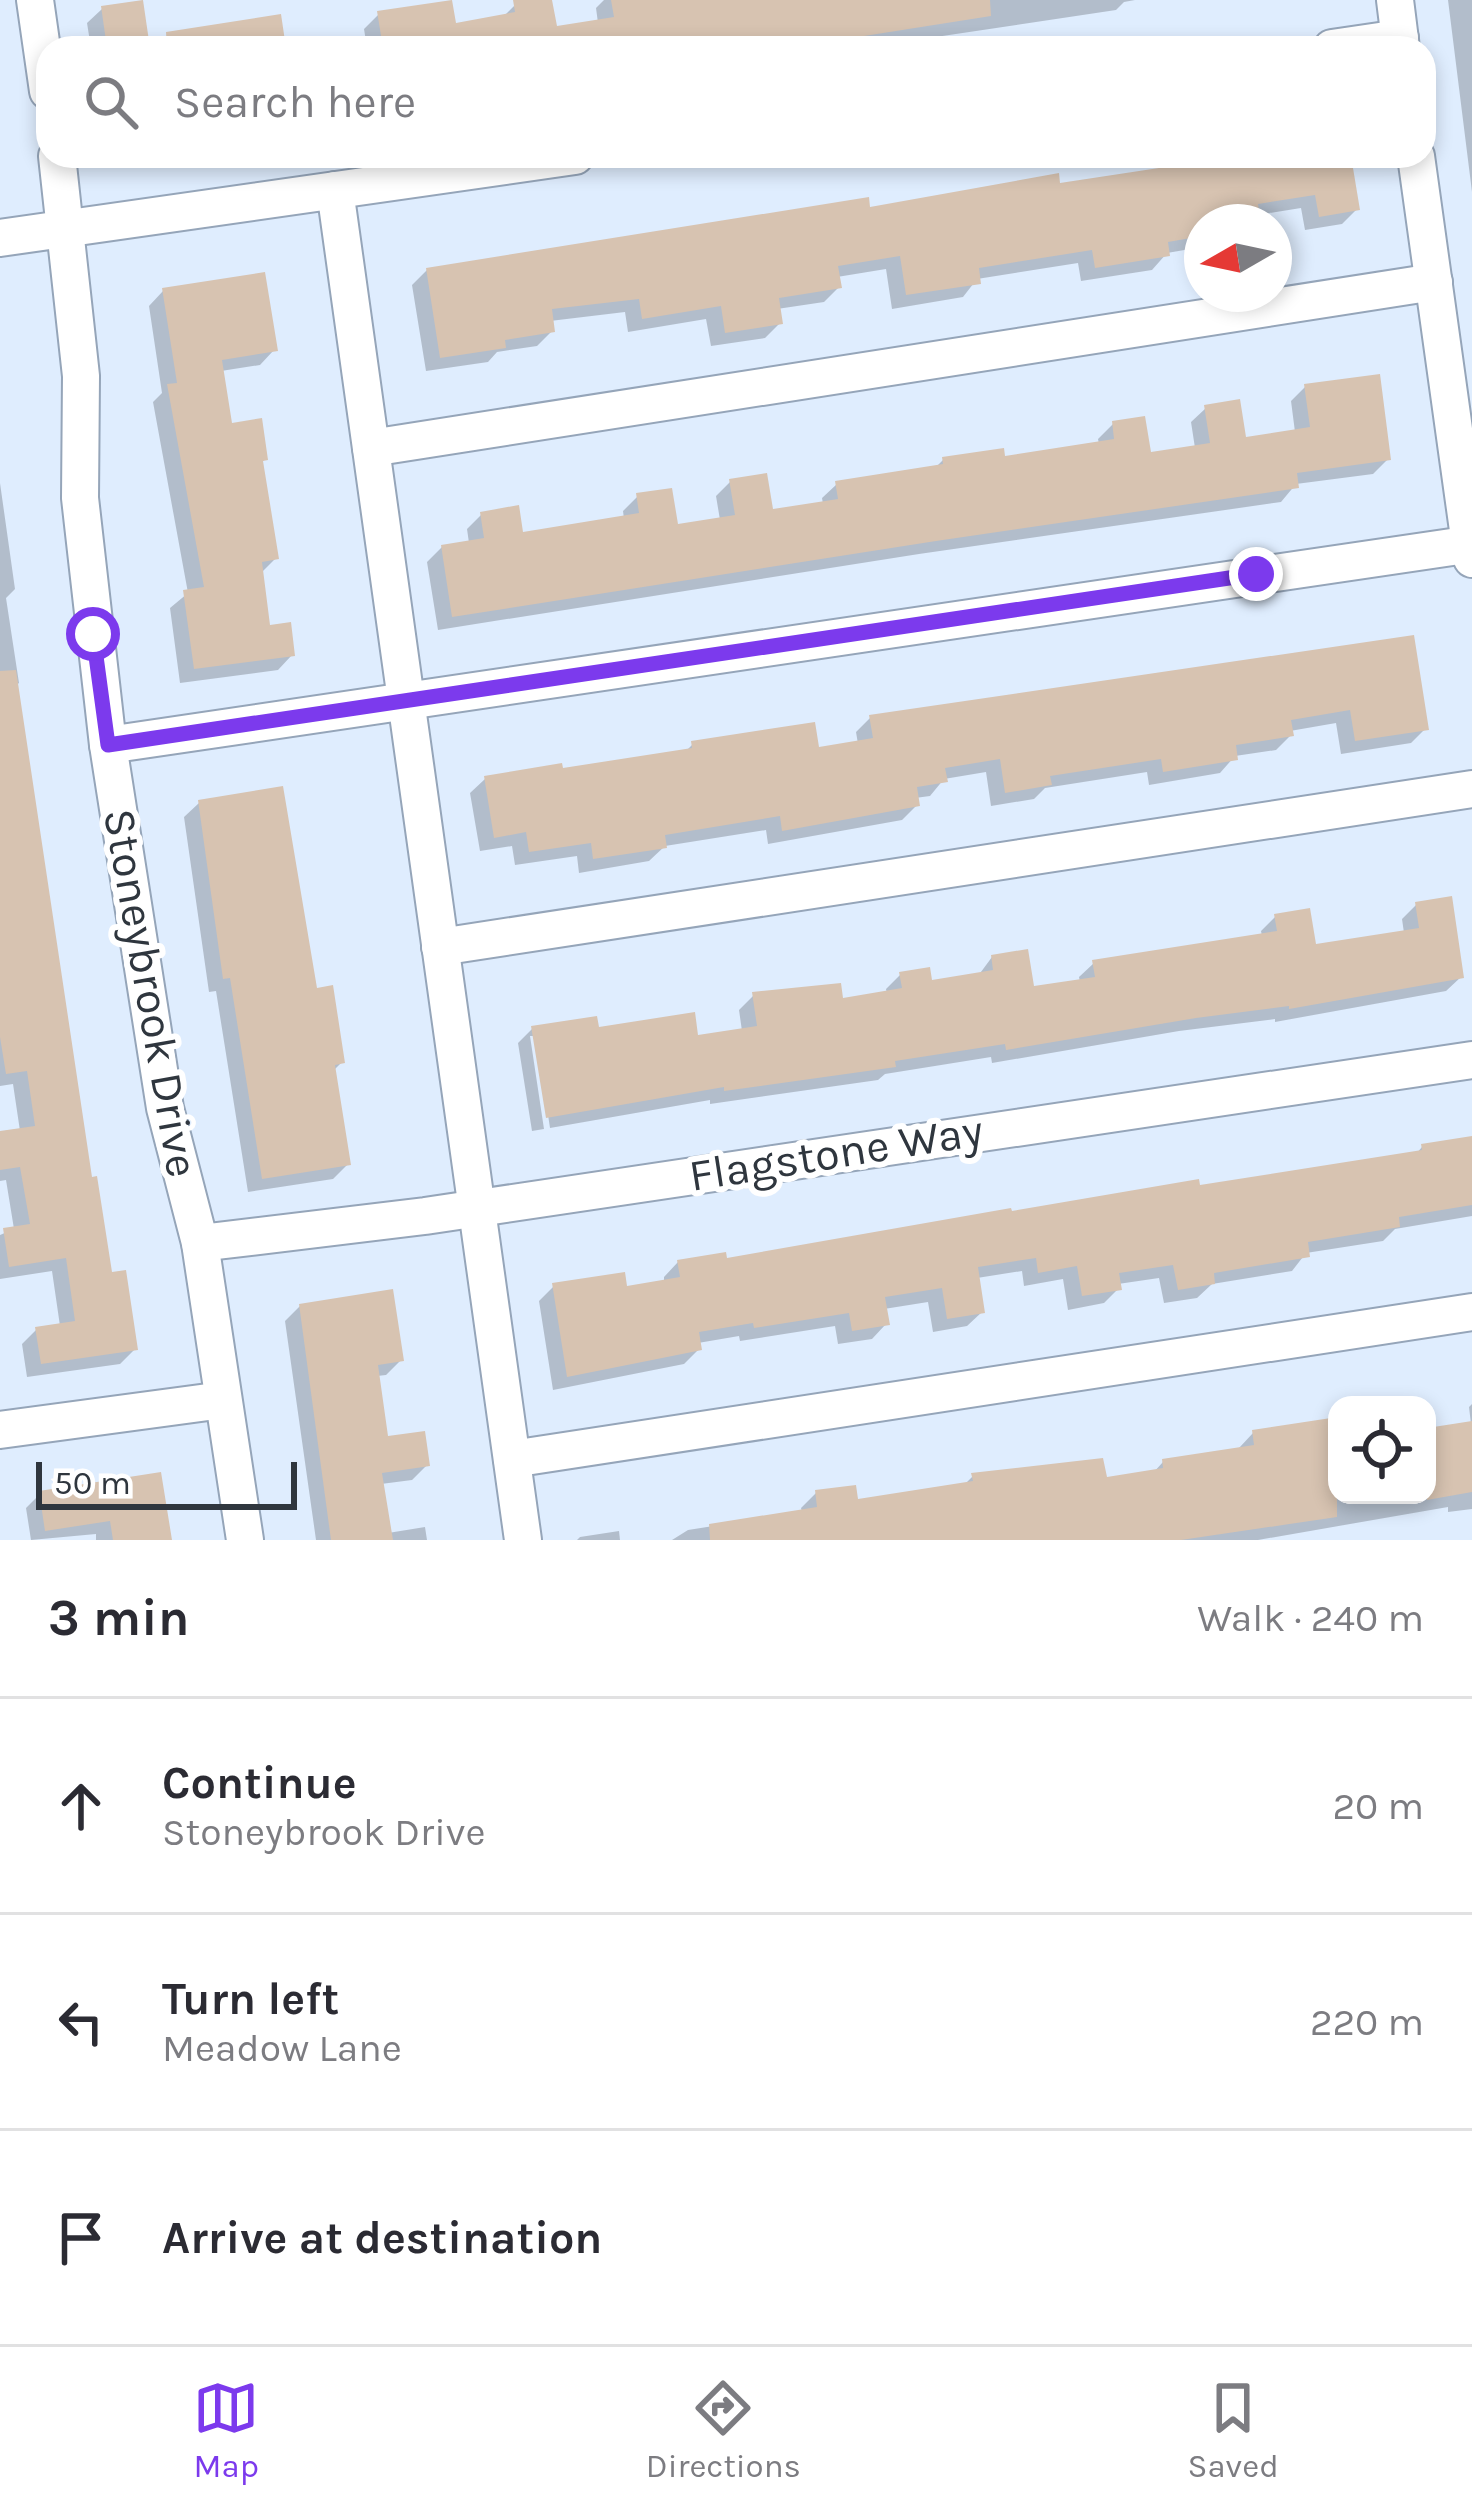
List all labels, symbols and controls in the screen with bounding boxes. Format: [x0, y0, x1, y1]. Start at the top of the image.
search box [36, 36, 1436, 168]
icon: search [78, 69, 144, 135]
text: Search here [174, 76, 416, 128]
north arrow [1184, 204, 1292, 312]
route end [1229, 547, 1283, 601]
route start [66, 607, 120, 661]
street label: Stoneybrook Drive [92, 805, 209, 1181]
street label: Flagstone Way [685, 1104, 987, 1203]
map controls [1328, 1396, 1436, 1504]
button: locate [1328, 1396, 1436, 1504]
scale bar [36, 1456, 297, 1509]
text: 50 m [54, 1464, 131, 1502]
text: 3 min [48, 1588, 190, 1648]
text: Walk · 240 m [1197, 1595, 1424, 1641]
text: Continue [162, 1757, 357, 1809]
icon: ahead [48, 1773, 114, 1839]
text: 20 m [1333, 1783, 1424, 1829]
text: Stoneybrook Drive [162, 1809, 485, 1855]
text: Turn left [162, 1973, 339, 2025]
icon: left [48, 1989, 114, 2055]
text: 220 m [1310, 1999, 1424, 2045]
text: Meadow Lane [162, 2025, 402, 2071]
icon: arrive [48, 2205, 114, 2271]
text: Arrive at destination [162, 2212, 602, 2264]
tab: Map [193, 2375, 259, 2485]
tab: Directions [646, 2375, 801, 2485]
tab: Saved [1188, 2375, 1279, 2485]

